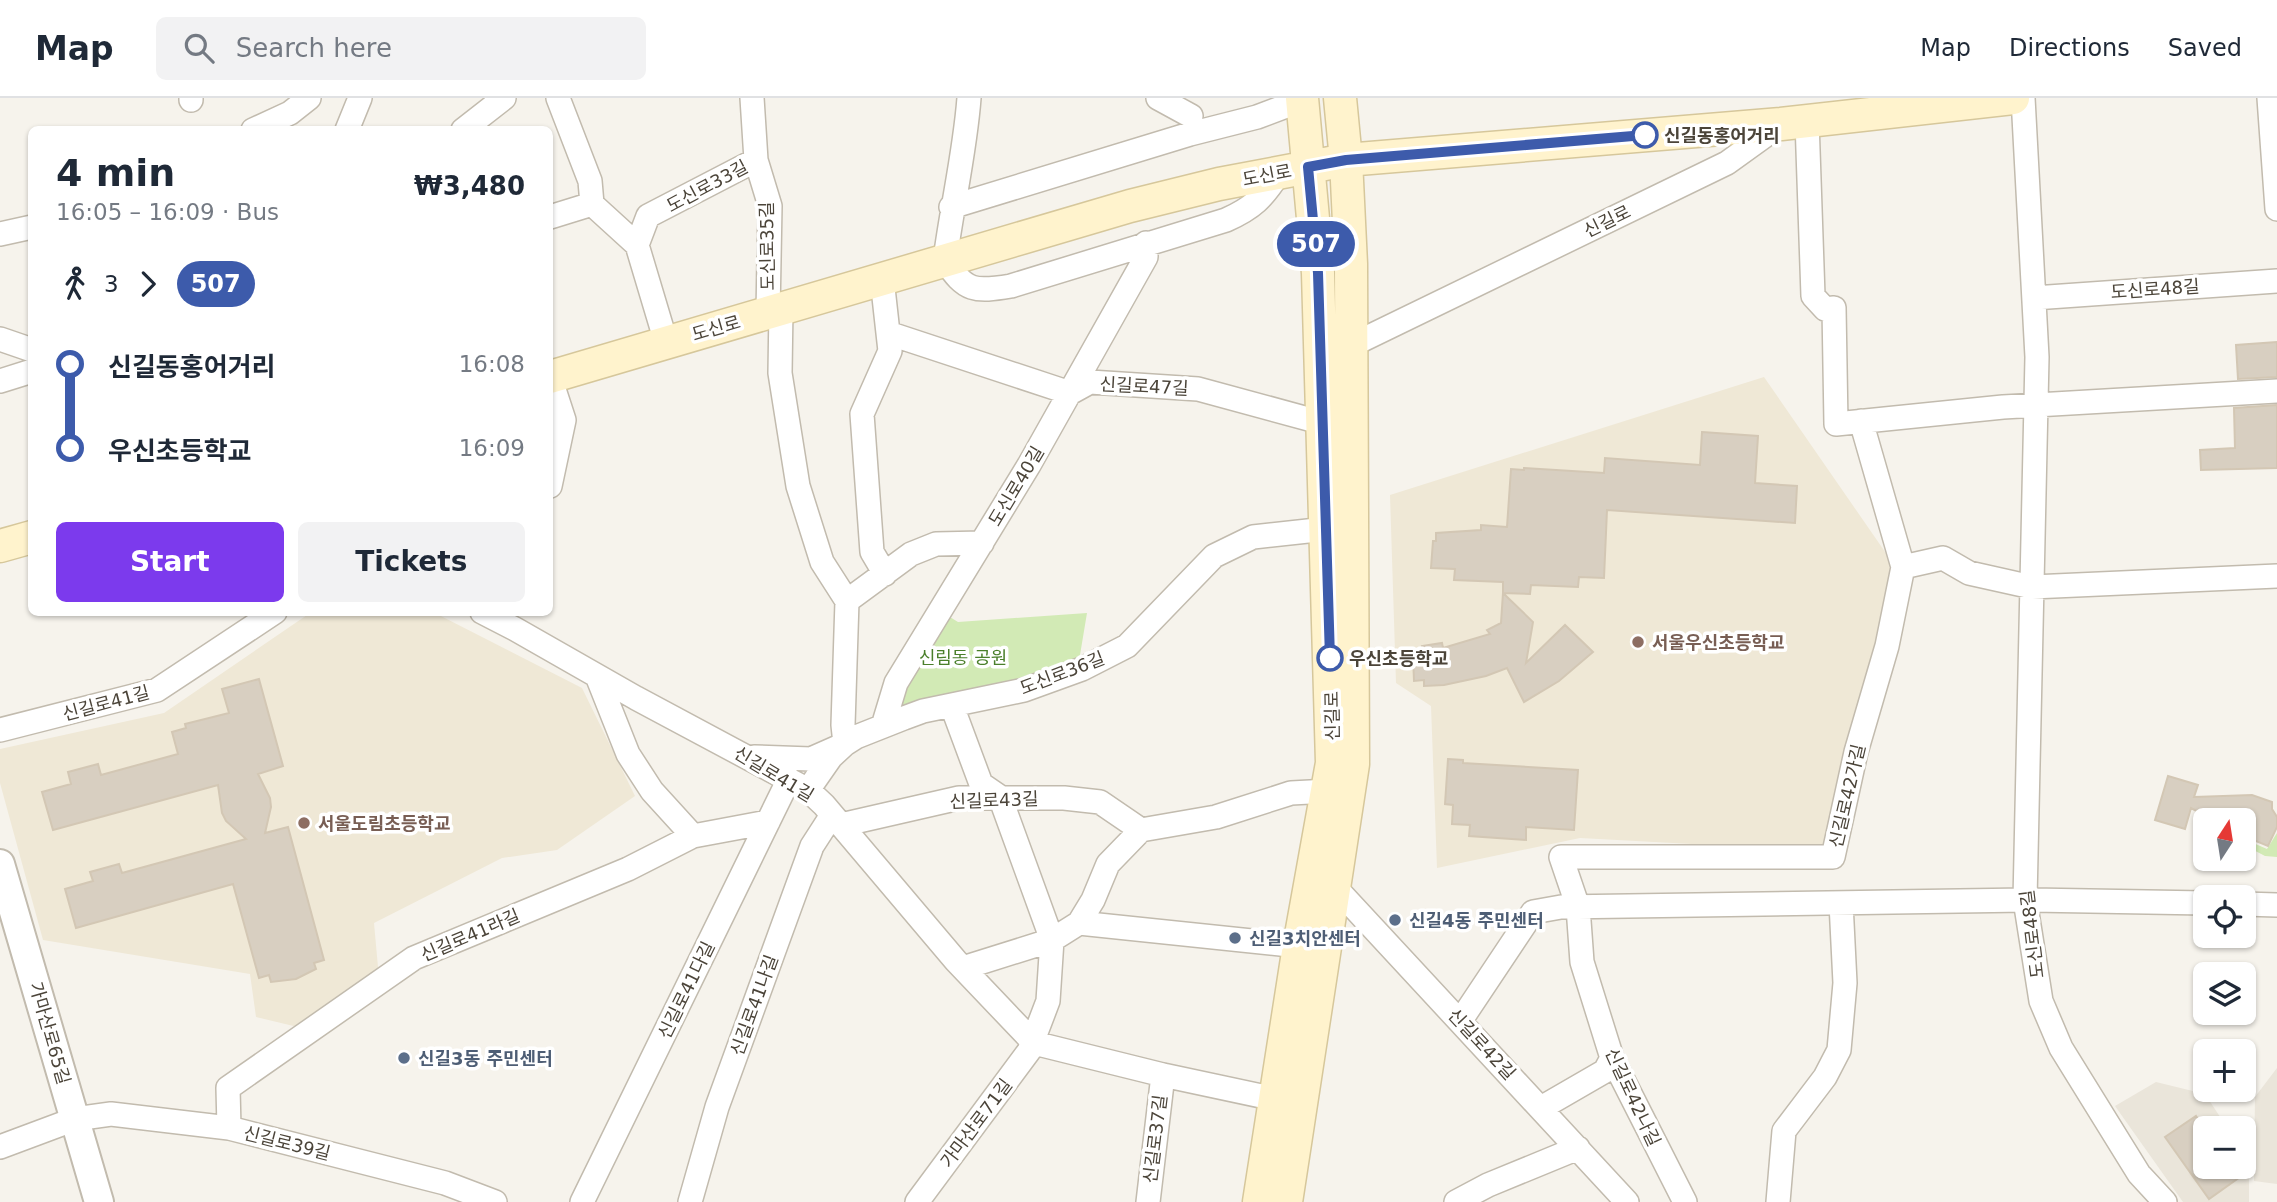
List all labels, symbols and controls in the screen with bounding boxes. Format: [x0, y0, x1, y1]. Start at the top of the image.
search box [156, 17, 646, 80]
text: Map [35, 29, 114, 68]
icon: search [180, 29, 218, 67]
text: Search here [236, 33, 392, 63]
text: Map [1920, 34, 1971, 62]
text: Directions [2009, 34, 2130, 62]
text: Saved [2168, 34, 2242, 62]
marker: 신길동홍어거리 [1632, 122, 1658, 148]
place label: 신길동홍어거리 [1664, 125, 1780, 146]
text: 4 min [56, 151, 175, 195]
street label: 도신로33길 [663, 156, 751, 216]
street label: 도신로 [1241, 160, 1293, 190]
text: ₩3,480 [414, 171, 525, 201]
text: 16:05 – 16:09 · Bus [56, 199, 279, 225]
street label: 도신로35길 [756, 201, 778, 291]
street label: 신길로 [1580, 201, 1634, 241]
line badge: 507 [1276, 221, 1356, 267]
text: 507 [1291, 230, 1341, 258]
icon: walk [56, 265, 94, 303]
icon: forward [129, 265, 167, 303]
text: 507 [191, 270, 241, 298]
text: 3 [104, 271, 119, 297]
street label: 도신로48길 [2110, 275, 2200, 303]
street label: 도신로 [689, 311, 743, 345]
text: 16:08 [459, 351, 525, 377]
text: 신길동홍어거리 [108, 352, 275, 382]
street label: 신길로47길 [1099, 373, 1189, 399]
text: 16:09 [459, 435, 525, 461]
text: 우신초등학교 [108, 436, 252, 466]
street label: 도신로40길 [984, 442, 1048, 530]
button: Start [56, 522, 284, 602]
button: Tickets [298, 522, 525, 602]
place label: 서울우신초등학교 [1652, 632, 1784, 653]
marker: 서울우신초등학교 [1630, 634, 1646, 650]
marker: 우신초등학교 [1317, 645, 1343, 671]
park label: 신림동 공원 [919, 647, 1007, 668]
street label: 도신로36길 [1017, 647, 1107, 699]
place label: 우신초등학교 [1349, 648, 1448, 669]
street label: 신길로41길 [60, 681, 152, 725]
street label: 신길로 [1321, 691, 1343, 741]
street label: 신길로41길 [730, 742, 818, 806]
street label: 신길로42가길 [1825, 742, 1869, 850]
street label: 신길로43길 [949, 788, 1039, 812]
north arrow [2193, 808, 2256, 872]
map controls [2193, 808, 2256, 1179]
place label: 서울도림초등학교 [318, 813, 450, 834]
marker: 서울도림초등학교 [296, 815, 312, 831]
button: locate [2193, 885, 2256, 948]
street label: 도신로48길 [2016, 888, 2048, 980]
street label: 신길로41라길 [417, 905, 523, 965]
place label: 신길4동 주민센터 [1409, 910, 1544, 931]
marker: 신길4동 주민센터 [1387, 912, 1403, 928]
place label: 신길3치안센터 [1249, 928, 1361, 949]
marker: 신길3치안센터 [1227, 930, 1243, 946]
street label: 신길로41다길 [653, 938, 719, 1042]
street label: 신길로41나길 [726, 952, 782, 1058]
button: layers [2193, 962, 2256, 1025]
street label: 가마산로65길 [25, 979, 75, 1087]
street label: 신길로42길 [1444, 1004, 1520, 1084]
button: + [2193, 1039, 2256, 1102]
street label: 신길로42나길 [1601, 1045, 1665, 1149]
place label: 신길3동 주민센터 [418, 1048, 553, 1069]
marker: 신길3동 주민센터 [396, 1050, 412, 1066]
street label: 가마산로71길 [936, 1074, 1016, 1172]
street label: 신길로37길 [1139, 1093, 1171, 1185]
button: − [2193, 1116, 2256, 1179]
street label: 신길로39길 [241, 1122, 333, 1164]

